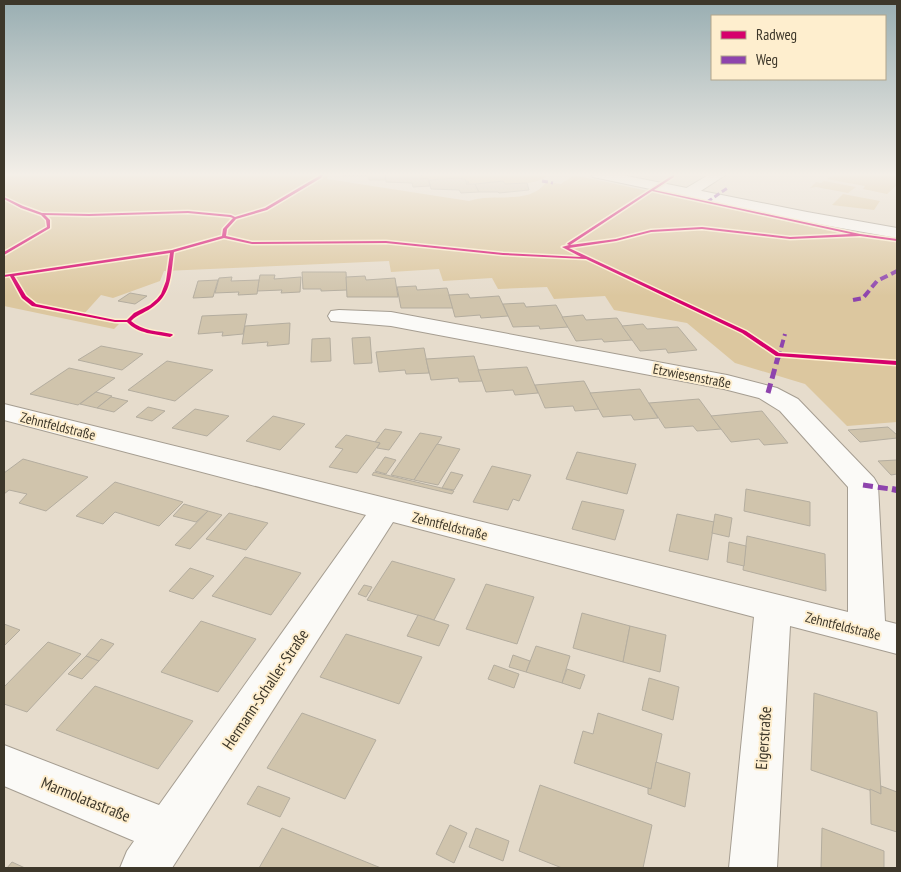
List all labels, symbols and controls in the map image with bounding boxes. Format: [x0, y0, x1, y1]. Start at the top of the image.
legend [711, 15, 886, 80]
text: Radweg [756, 25, 797, 44]
text: Weg [756, 50, 778, 69]
street label: Etzwiesenstraße [651, 360, 733, 392]
street label: Zehntfeldstraße [19, 408, 98, 444]
street label: Zehntfeldstraße [411, 508, 490, 544]
street label: Zehntfeldstraße [804, 608, 883, 644]
street label: Hermann-Schaller-Straße [217, 625, 313, 753]
street label: Eigerstraße [751, 706, 775, 770]
street label: Marmolatastraße [39, 772, 133, 826]

